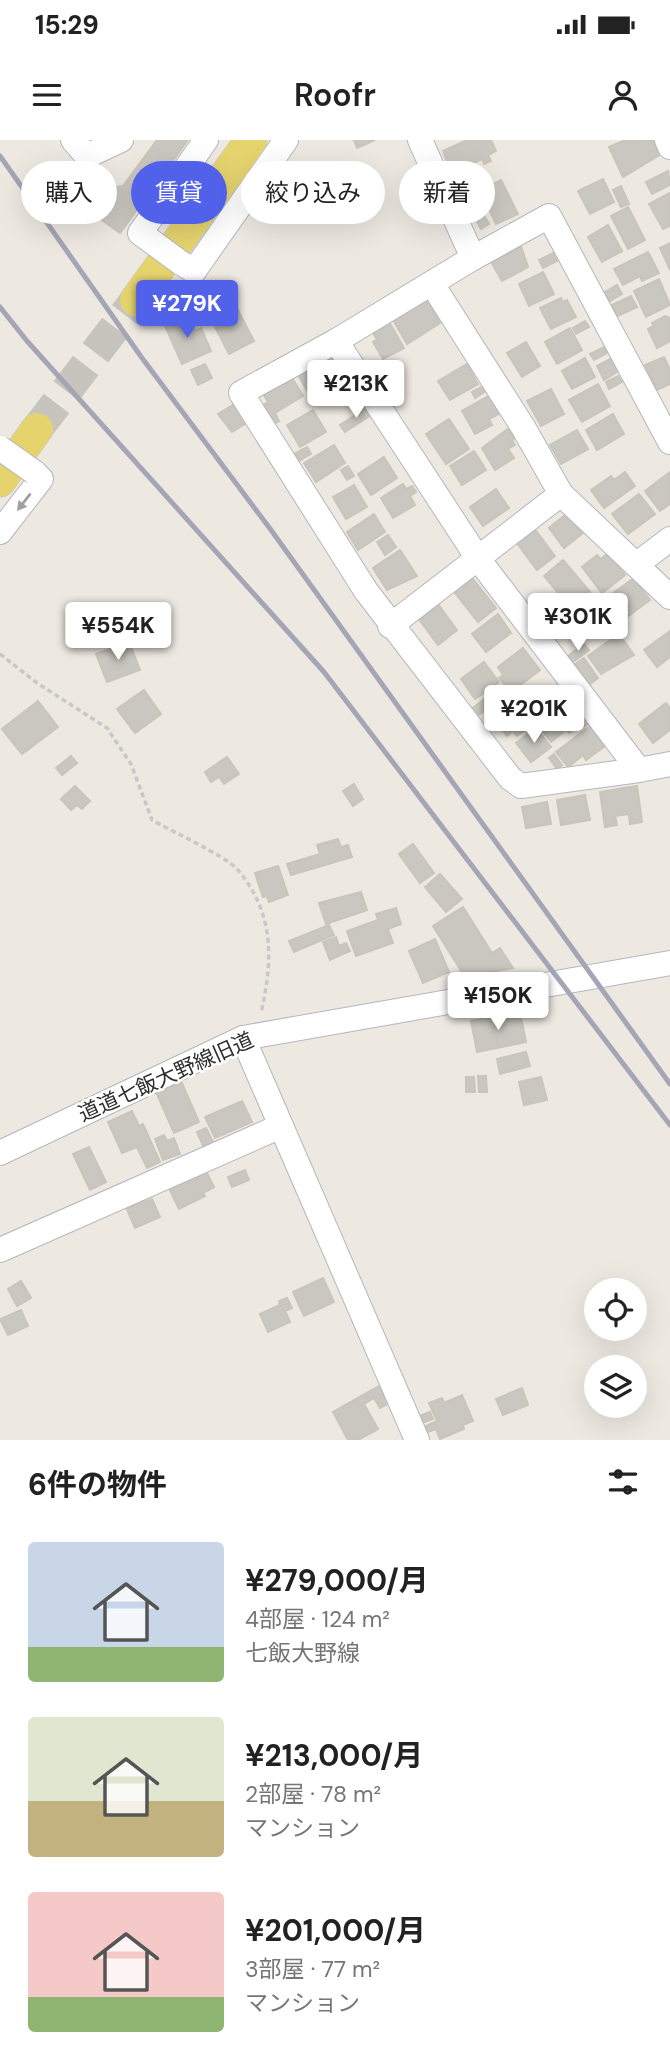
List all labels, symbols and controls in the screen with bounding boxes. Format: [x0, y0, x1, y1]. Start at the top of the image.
text: 15:29 [35, 8, 99, 42]
text: Roofr [294, 74, 376, 116]
icon: menu [28, 76, 66, 114]
icon: person [604, 76, 642, 114]
chip: 購入 [21, 161, 117, 224]
chip: 賃貸 [131, 161, 227, 224]
chip: 絞り込み [241, 161, 385, 224]
chip: 新着 [399, 161, 495, 224]
pin: ¥279K [138, 280, 236, 340]
text: ¥279K [152, 288, 222, 318]
pin: ¥213K [307, 360, 405, 420]
text: ¥213K [323, 368, 389, 398]
one-way arrow [16, 492, 31, 510]
pin: ¥301K [529, 594, 627, 653]
text: ¥301K [544, 601, 612, 631]
pin: ¥554K [69, 602, 167, 662]
text: ¥554K [81, 610, 155, 640]
pin: ¥201K [485, 686, 583, 745]
text: ¥201K [500, 693, 568, 723]
pin: ¥150K [449, 972, 547, 1032]
text: ¥150K [464, 980, 532, 1010]
street label: 道道七飯大野線旧道 [74, 1026, 258, 1128]
map controls [584, 1278, 647, 1418]
button: locate [584, 1278, 647, 1341]
button: layers [584, 1355, 647, 1418]
icon: filters [604, 1463, 642, 1501]
text: 6件の物件 [28, 1465, 167, 1504]
text: ¥279,000/月 [245, 1561, 429, 1600]
icon: home [84, 1570, 168, 1654]
text: 4部屋 · 124 m² [245, 1604, 390, 1634]
text: 七飯大野線 [245, 1638, 360, 1668]
text: ¥213,000/月 [245, 1736, 423, 1775]
icon: home [84, 1745, 168, 1829]
text: 2部屋 · 78 m² [245, 1779, 381, 1809]
text: マンション [245, 1813, 360, 1843]
text: ¥201,000/月 [245, 1911, 426, 1950]
icon: home [84, 1920, 168, 2004]
text: 3部屋 · 77 m² [245, 1954, 380, 1984]
text: マンション [245, 1988, 360, 2018]

